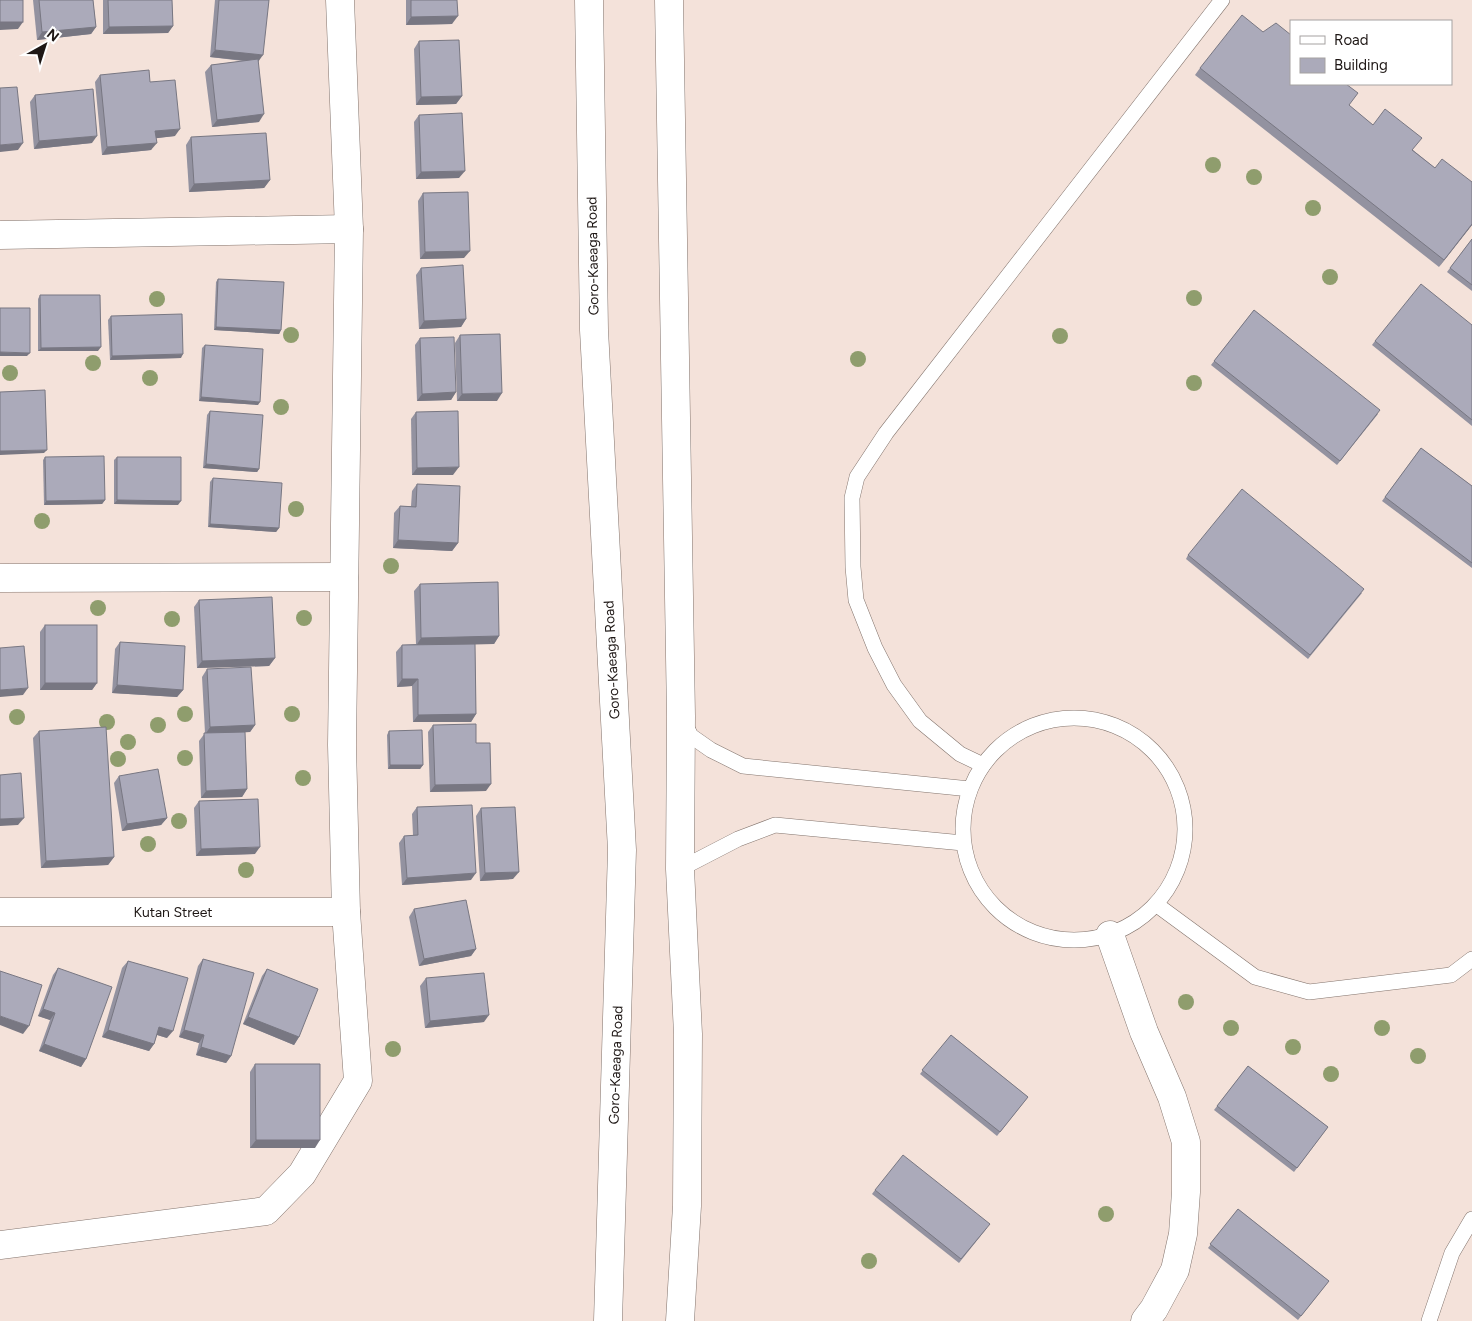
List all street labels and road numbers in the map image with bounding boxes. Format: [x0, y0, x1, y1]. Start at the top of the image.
street label: Goro-Kaeaga Road [583, 196, 603, 316]
street label: Goro-Kaeaga Road [600, 600, 624, 720]
street label: Kutan Street [133, 904, 213, 921]
street label: Goro-Kaeaga Road [605, 1005, 627, 1125]

